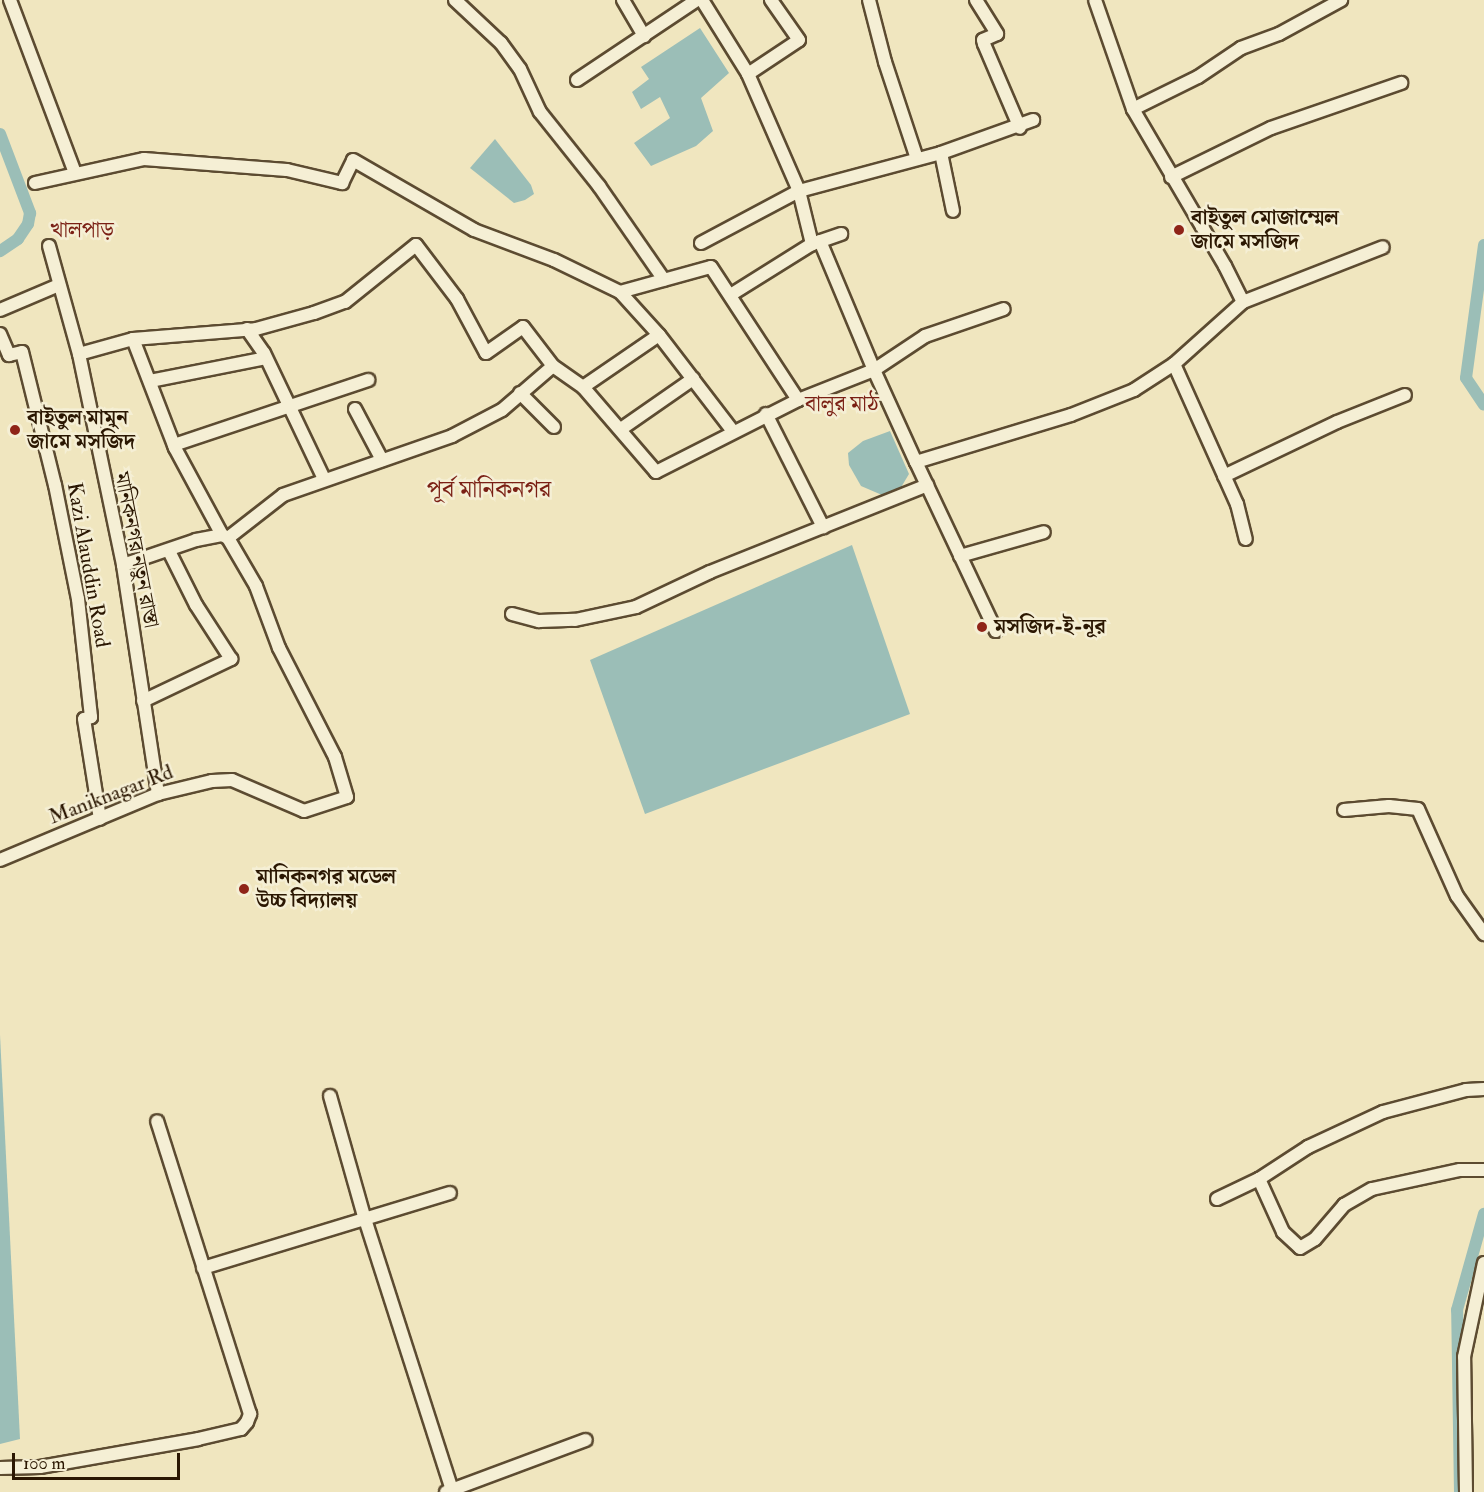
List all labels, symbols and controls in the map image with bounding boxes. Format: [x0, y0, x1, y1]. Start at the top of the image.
place label: বাইতুল মোজাম্মেল জামে মসজিদ [1191, 205, 1339, 255]
district label: খালপাড় [50, 218, 114, 244]
marker: বাইতুল মোজাম্মেল জামে মসজিদ [1172, 223, 1186, 237]
district label: বালুর মাঠ [805, 392, 879, 418]
place label: বাইতুল মামুন জামে মসজিদ [27, 405, 135, 455]
marker: বাইতুল মামুন জামে মসজিদ [8, 423, 22, 437]
street label: মানিকনগর নতুন রাস্তা [109, 470, 163, 630]
district label: পূর্ব মানিকনগর [427, 476, 551, 504]
street label: Kazi Alauddin Road [61, 481, 115, 649]
place label: মসজিদ-ই-নূর [994, 614, 1106, 640]
marker: মসজিদ-ই-নূর [975, 620, 989, 634]
street label: Maniknagar Rd [45, 760, 177, 830]
place label: মানিকনগর মডেল উচ্চ বিদ্যালয় [256, 864, 396, 914]
marker: মানিকনগর মডেল উচ্চ বিদ্যালয় [237, 882, 251, 896]
scale bar [15, 1441, 183, 1479]
text: 100 m [23, 1452, 66, 1475]

